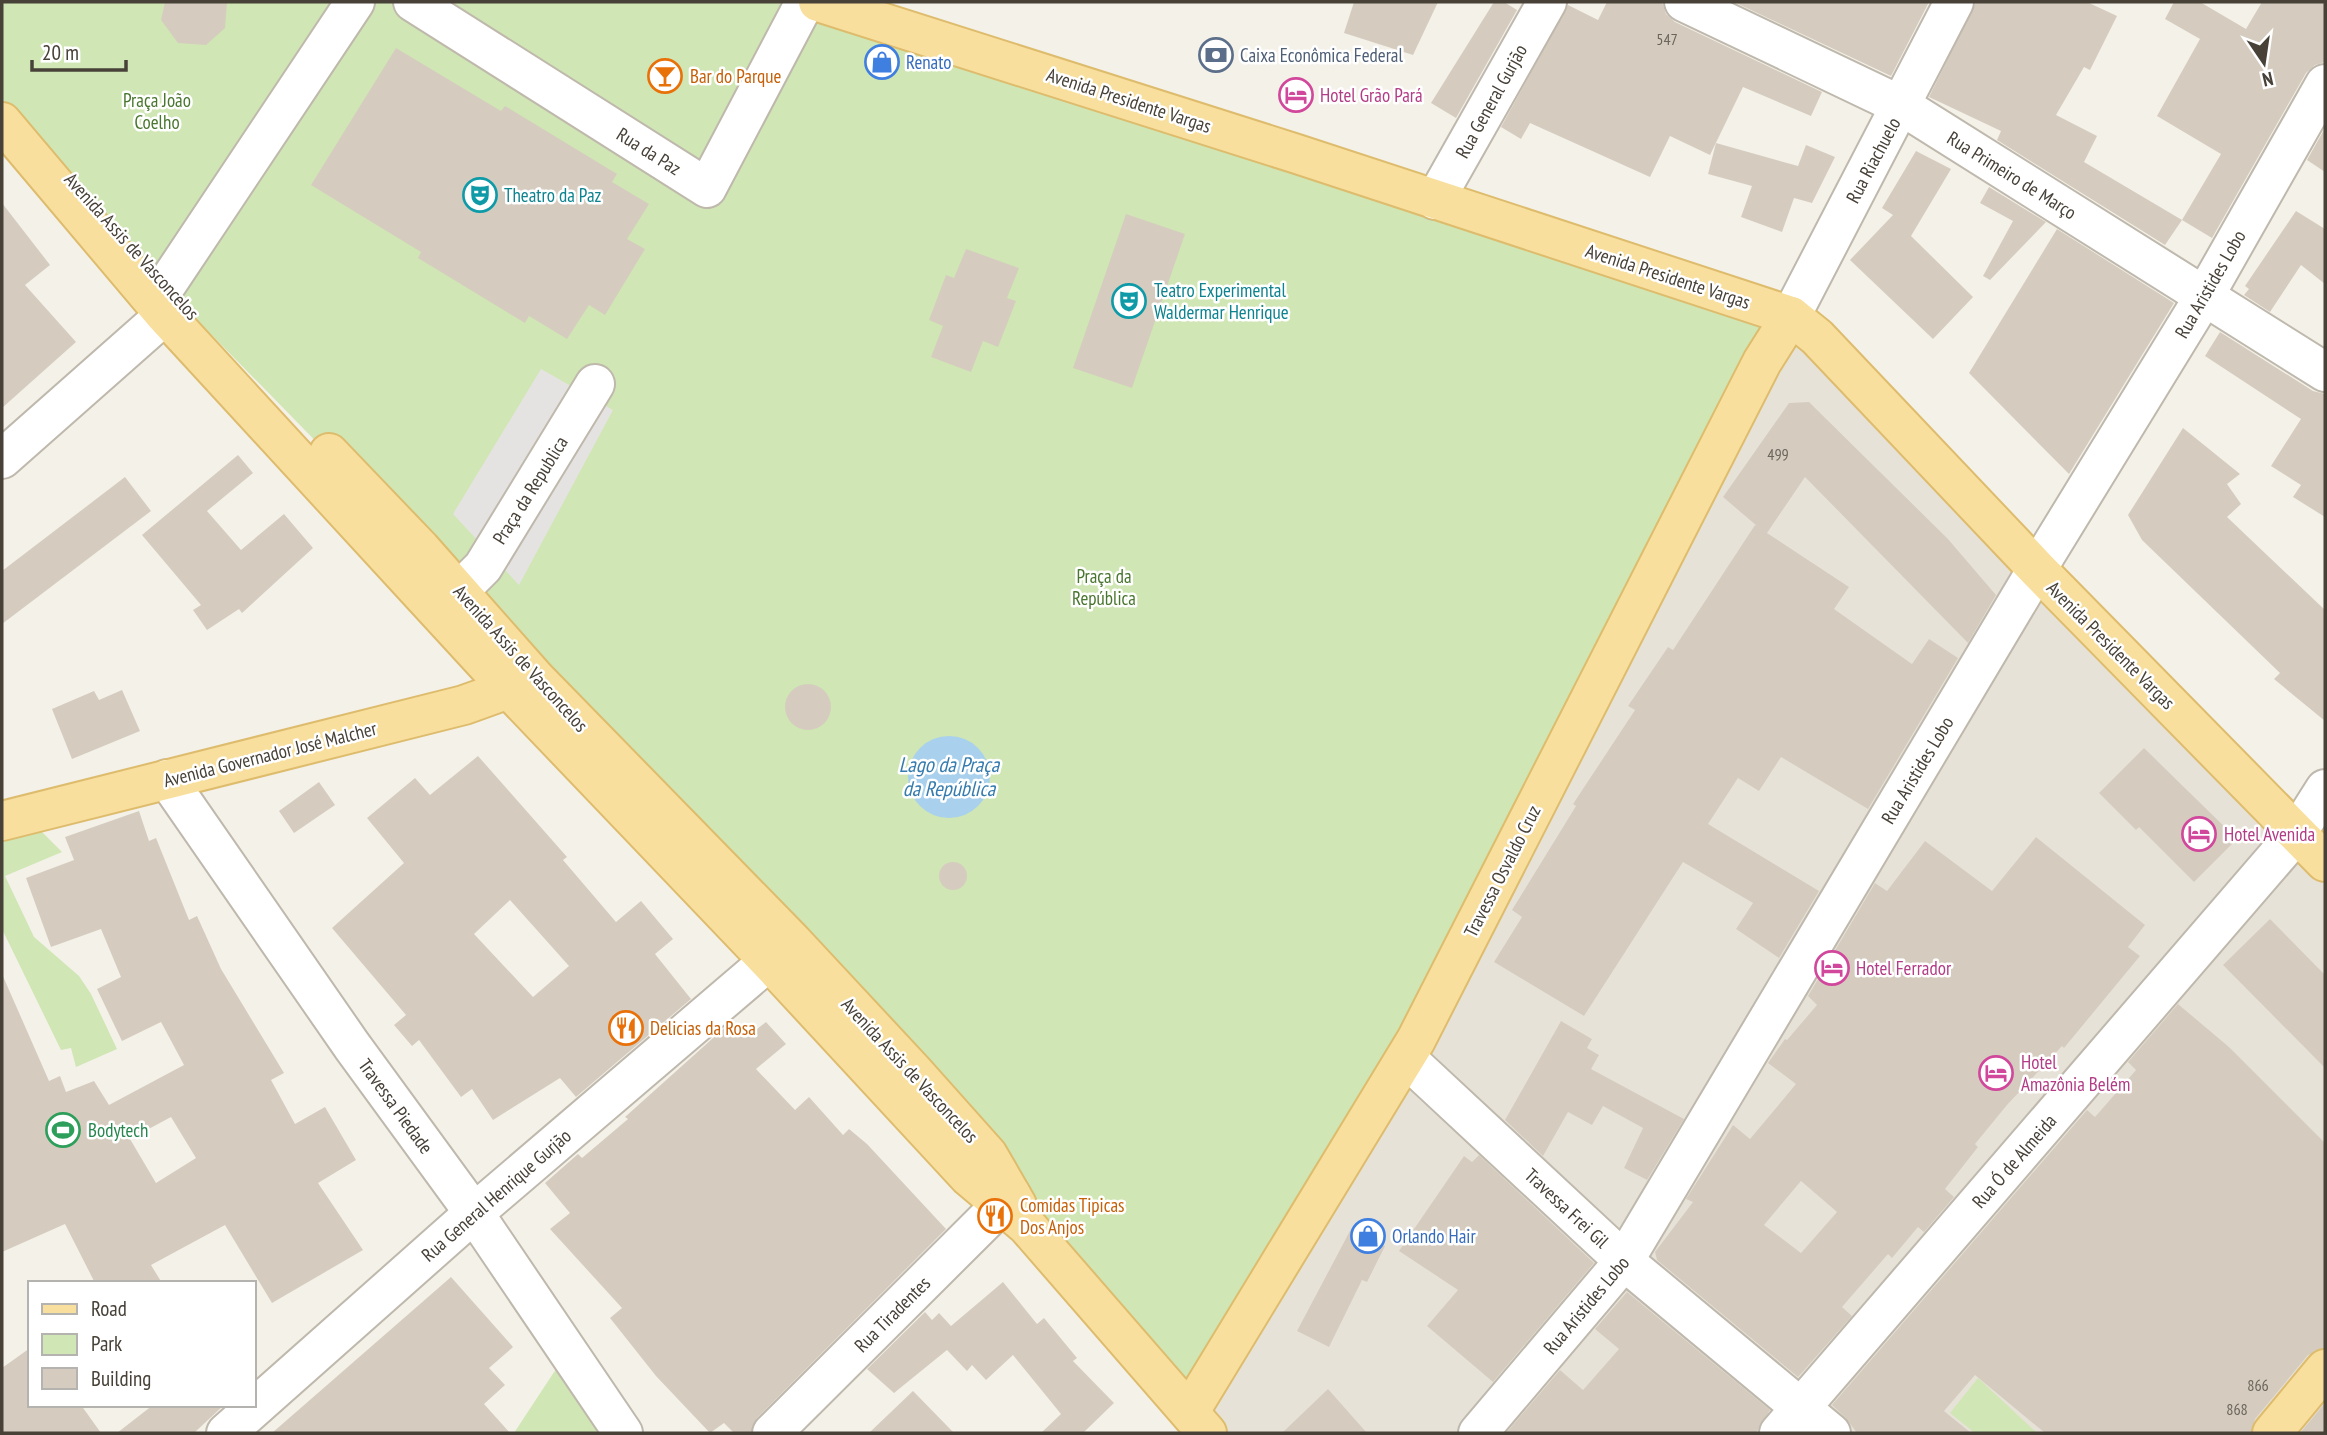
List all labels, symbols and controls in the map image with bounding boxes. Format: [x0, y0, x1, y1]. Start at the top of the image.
scale bar [32, 28, 126, 72]
north arrow [2229, 28, 2299, 98]
house number: 547 [1656, 29, 1678, 49]
bank icon: Caixa Econômica Federal [1197, 36, 1235, 74]
text: 20 m [42, 39, 79, 66]
street label: Rua General Gurjão [1450, 40, 1532, 162]
shop icon: Renato [863, 43, 901, 81]
place label: Caixa Econômica Federal [1240, 43, 1403, 67]
place label: Renato [906, 50, 951, 74]
bar icon: Bar do Parque [646, 57, 684, 95]
street label: Avenida Presidente Vargas [1044, 62, 1214, 138]
place label: Bar do Parque [690, 64, 782, 88]
text: N [2260, 67, 2276, 92]
hotel icon: Hotel Grão Pará [1277, 76, 1315, 114]
place label: Hotel Grão Pará [1320, 83, 1423, 107]
park label: Praça João Coelho [123, 88, 191, 134]
street label: Rua Riachuelo [1840, 113, 1906, 207]
street label: Rua da Paz [612, 122, 686, 180]
street label: Rua Primeiro de Março [1943, 126, 2081, 224]
street label: Avenida Assis de Vasconcelos [60, 167, 204, 325]
theatre icon: Theatro da Paz [461, 176, 499, 214]
place label: Theatro da Paz [504, 183, 601, 207]
street label: Rua Aristides Lobo [2169, 226, 2251, 342]
street label: Avenida Presidente Vargas [1583, 238, 1753, 314]
place label: Teatro Experimental Waldermar Henrique [1154, 278, 1289, 324]
theatre icon: Teatro Experimental Waldermar Henrique [1110, 282, 1148, 320]
street label: Praça da Republica [487, 431, 573, 549]
house number: 499 [1767, 444, 1789, 464]
park label: Praça da República [1072, 564, 1136, 610]
street label: Avenida Presidente Vargas [2042, 576, 2180, 714]
street label: Avenida Assis de Vasconcelos [449, 579, 593, 737]
street label: Rua Aristides Lobo [1876, 712, 1958, 828]
street label: Avenida Governador José Malcher [161, 716, 380, 792]
water label: Lago da Praça da República [899, 751, 1001, 802]
street label: Travessa Osvaldo Cruz [1458, 801, 1546, 941]
hotel icon: Hotel Avenida [2180, 815, 2218, 853]
place label: Hotel Avenida [2224, 822, 2315, 846]
hotel icon: Hotel Ferrador [1813, 949, 1851, 987]
place label: Hotel Ferrador [1856, 956, 1952, 980]
street label: Avenida Assis de Vasconcelos [836, 992, 984, 1148]
restaurant icon: Delicias da Rosa [607, 1009, 645, 1047]
place label: Delicias da Rosa [650, 1016, 756, 1040]
place label: Hotel Amazônia Belém [2021, 1050, 2130, 1096]
street label: Travessa Piedade [353, 1054, 439, 1158]
hotel icon: Hotel Amazônia Belém [1977, 1054, 2015, 1092]
street label: Rua Ó de Almeida [1967, 1109, 2061, 1213]
sports icon: Bodytech [44, 1111, 82, 1149]
place label: Bodytech [88, 1118, 148, 1142]
street label: Rua General Henrique Gurjão [416, 1123, 576, 1267]
street label: Travessa Frei Gil [1520, 1163, 1614, 1253]
place label: Comidas Tipicas Dos Anjos [1020, 1193, 1124, 1239]
restaurant icon: Comidas Tipicas Dos Anjos [976, 1197, 1014, 1235]
shop icon: Orlando Hair [1349, 1217, 1387, 1255]
place label: Orlando Hair [1392, 1224, 1476, 1248]
street label: Rua Aristides Lobo [1538, 1251, 1634, 1359]
street label: Rua Tiradentes [849, 1271, 935, 1357]
legend [28, 1281, 256, 1407]
text: Road [91, 1295, 127, 1322]
text: Park [91, 1330, 122, 1357]
text: Building [91, 1365, 151, 1392]
house number: 866 [2247, 1375, 2269, 1395]
house number: 868 [2226, 1399, 2248, 1419]

